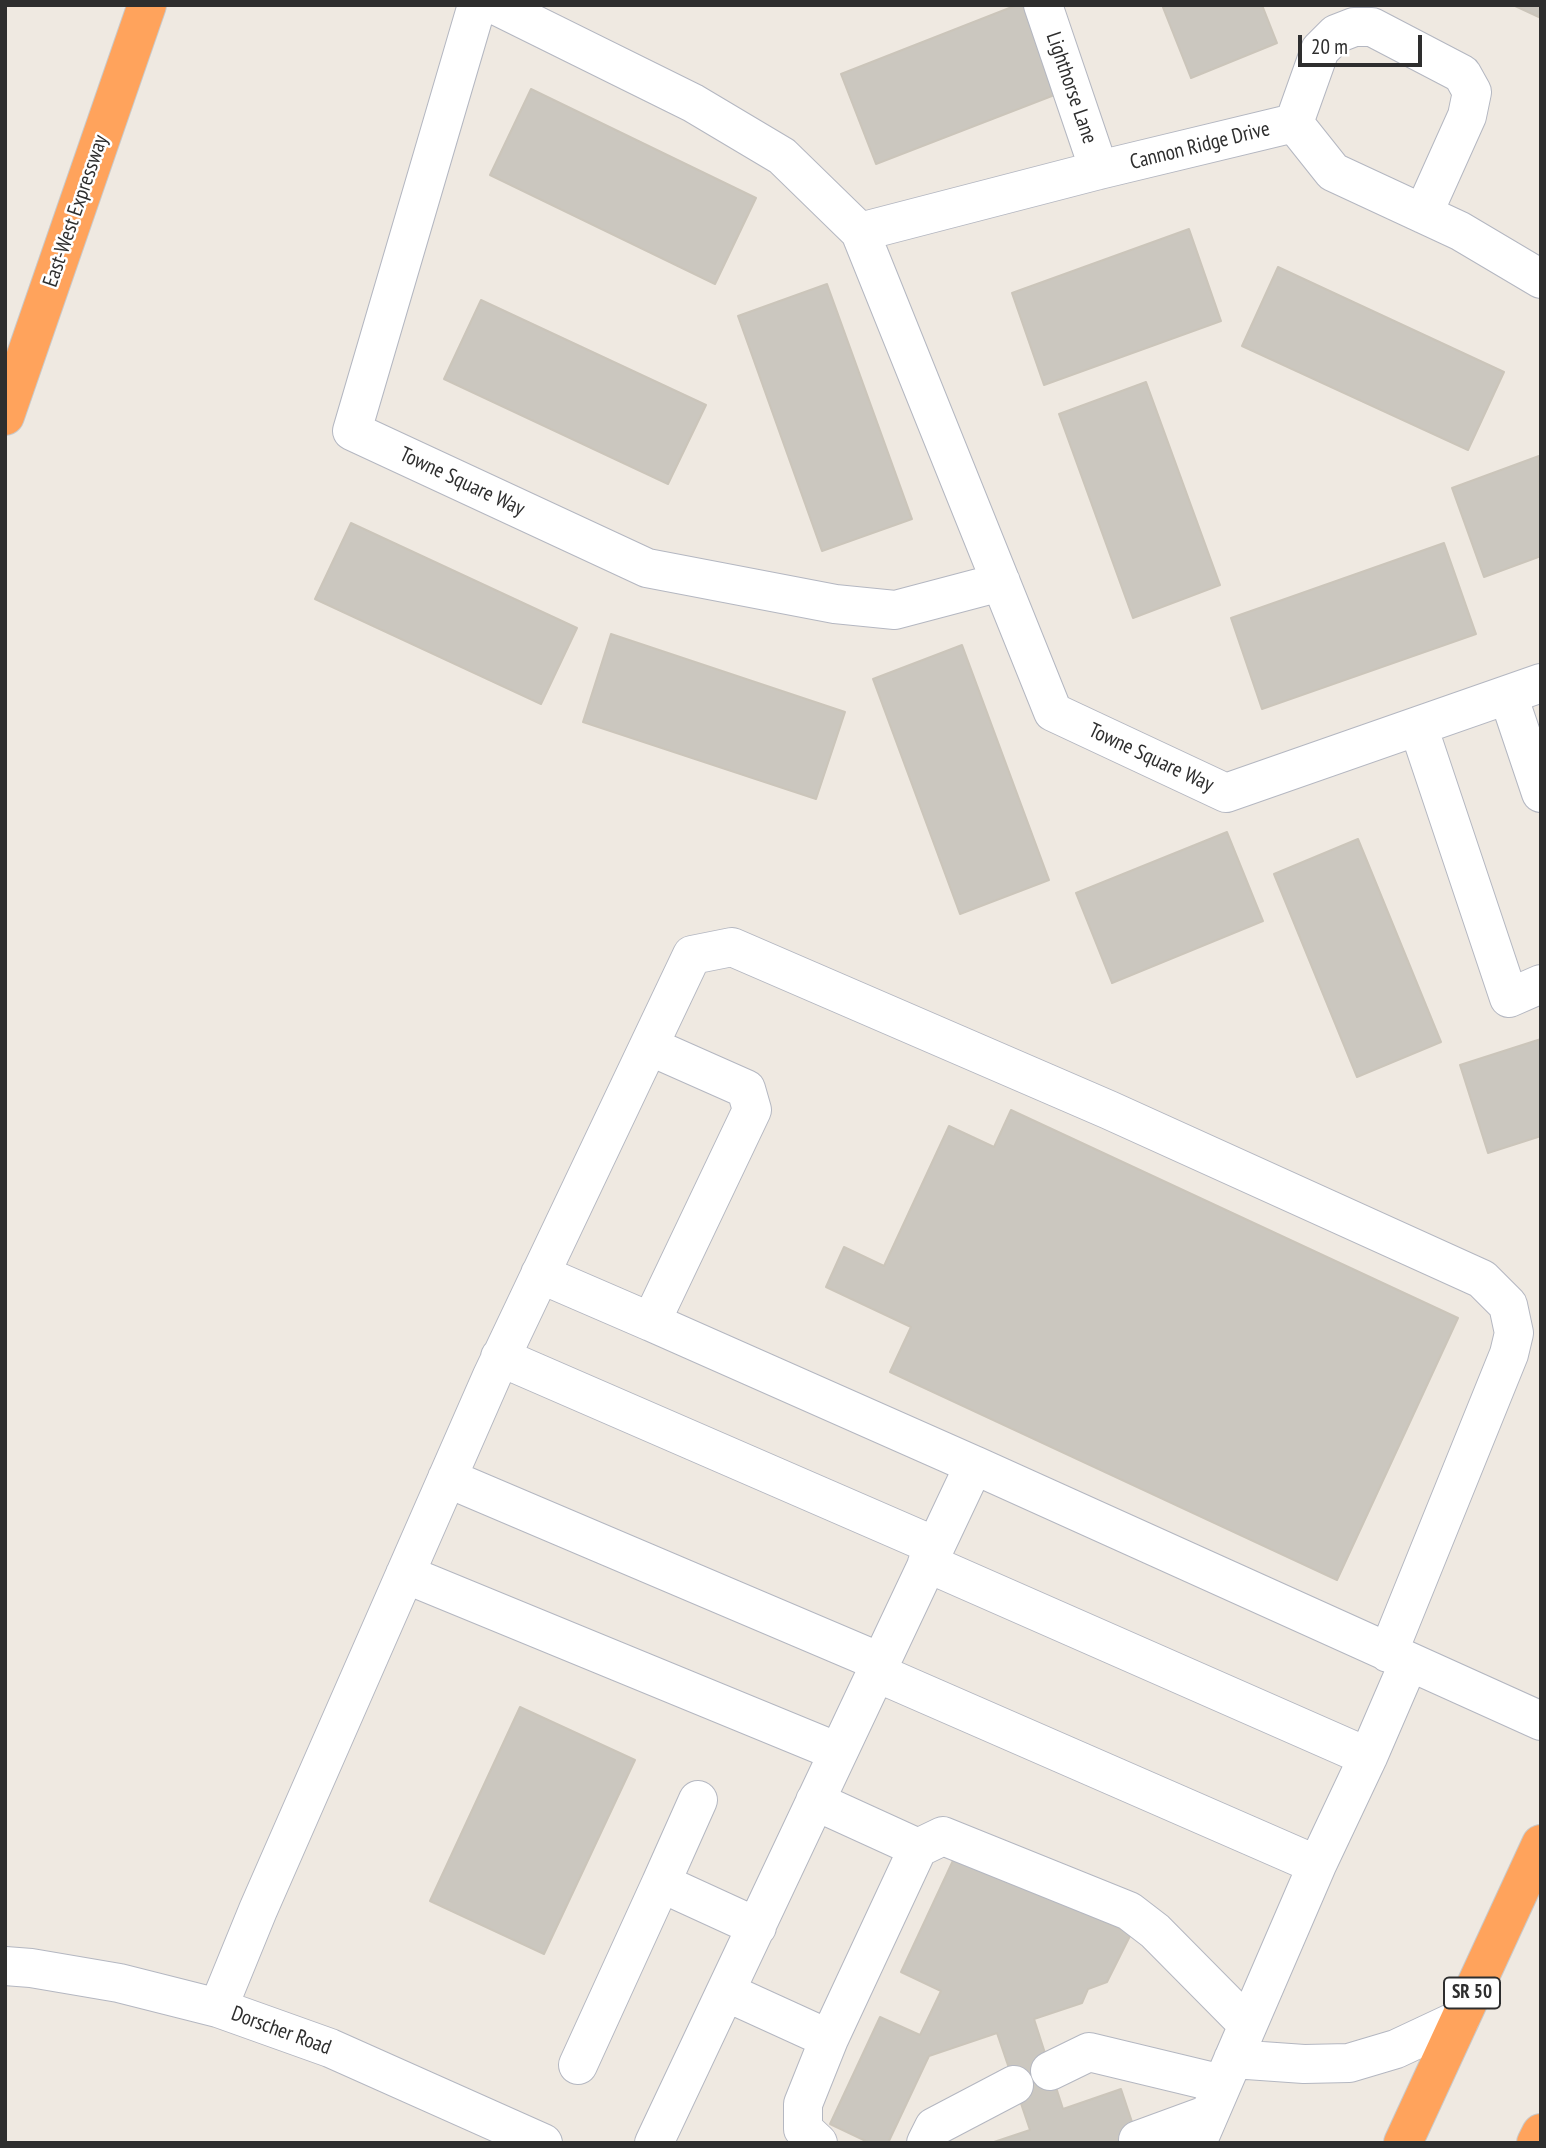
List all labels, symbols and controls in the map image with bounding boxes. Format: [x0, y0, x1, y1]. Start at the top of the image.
scale bar [1301, 21, 1425, 65]
street label: Lighthorse Lane [1040, 29, 1102, 147]
text: 20 m [1311, 33, 1348, 60]
street label: Cannon Ridge Drive [1128, 116, 1272, 176]
street label: East-West Expressway [38, 132, 114, 290]
street label: Towne Square Way [396, 442, 528, 522]
street label: Towne Square Way [1085, 718, 1217, 798]
road number: SR 50 [1444, 1978, 1500, 2008]
street label: Dorscher Road [228, 2001, 334, 2061]

